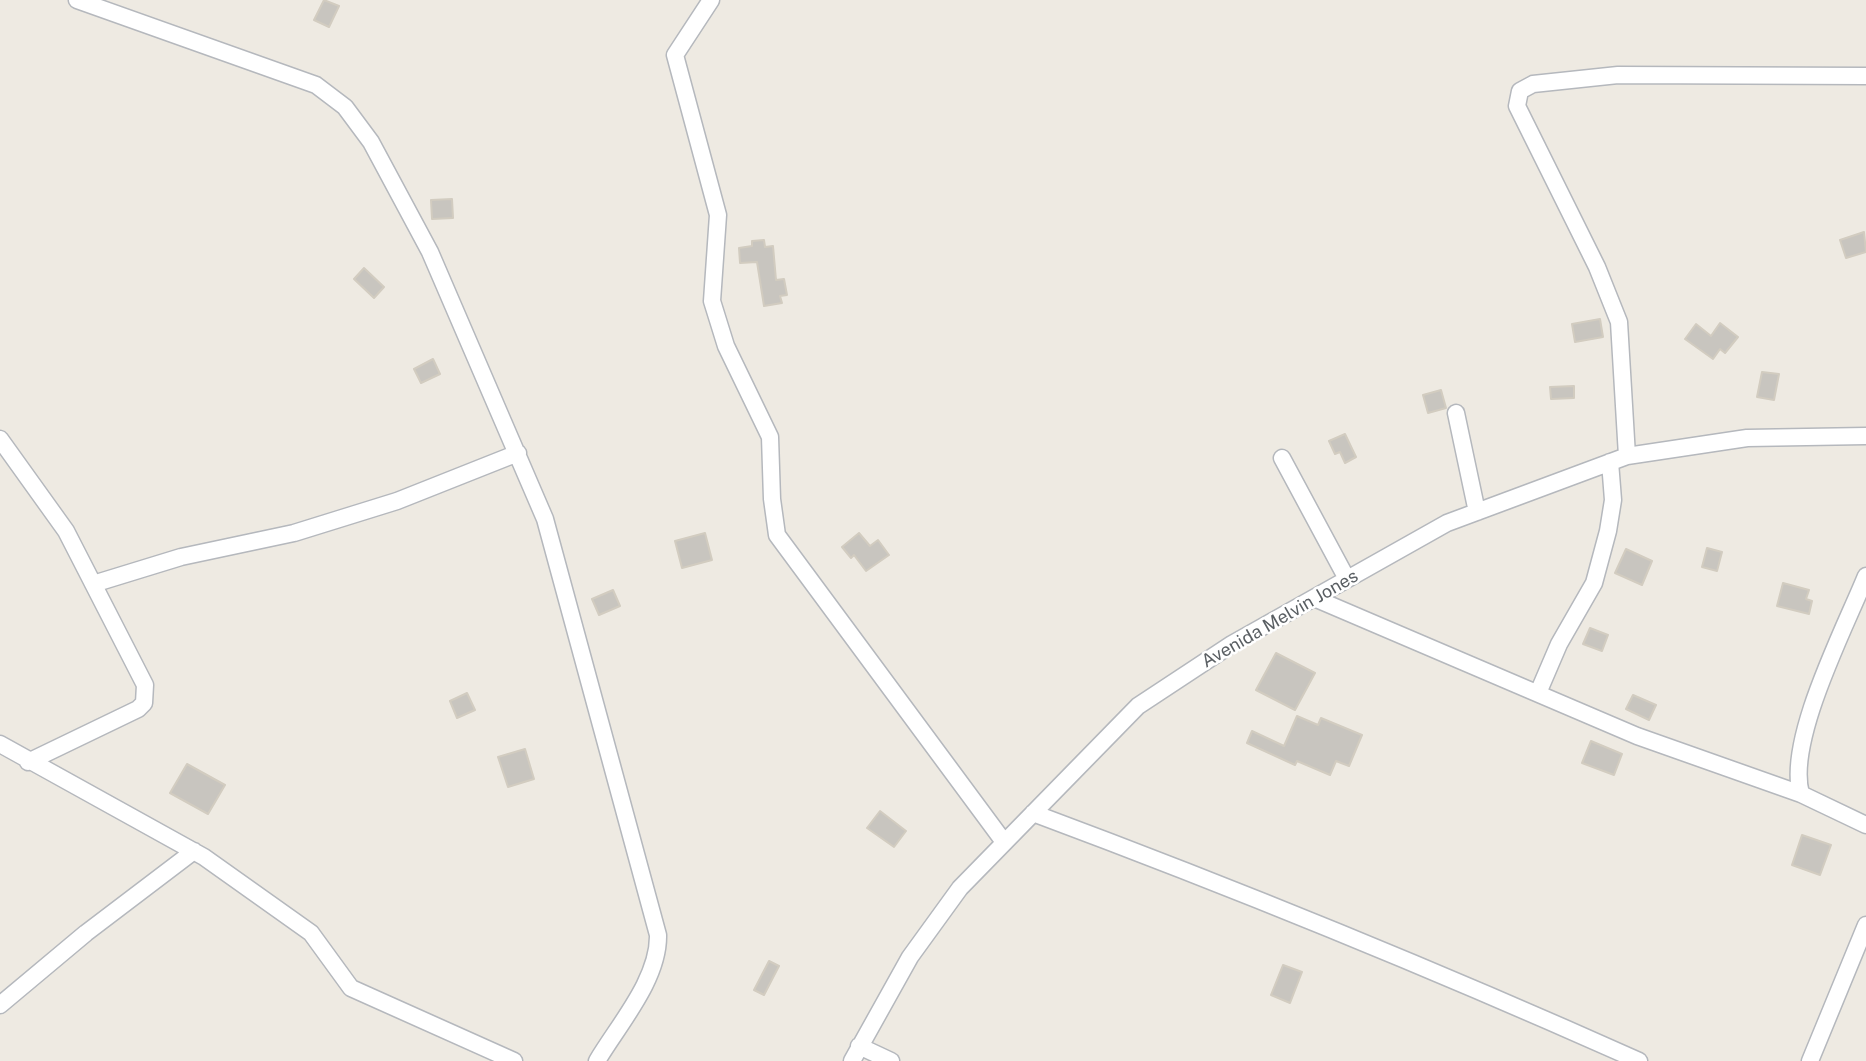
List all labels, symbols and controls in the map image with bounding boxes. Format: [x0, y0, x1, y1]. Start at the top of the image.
street label: Avenida Melvin Jones [1198, 565, 1362, 673]

